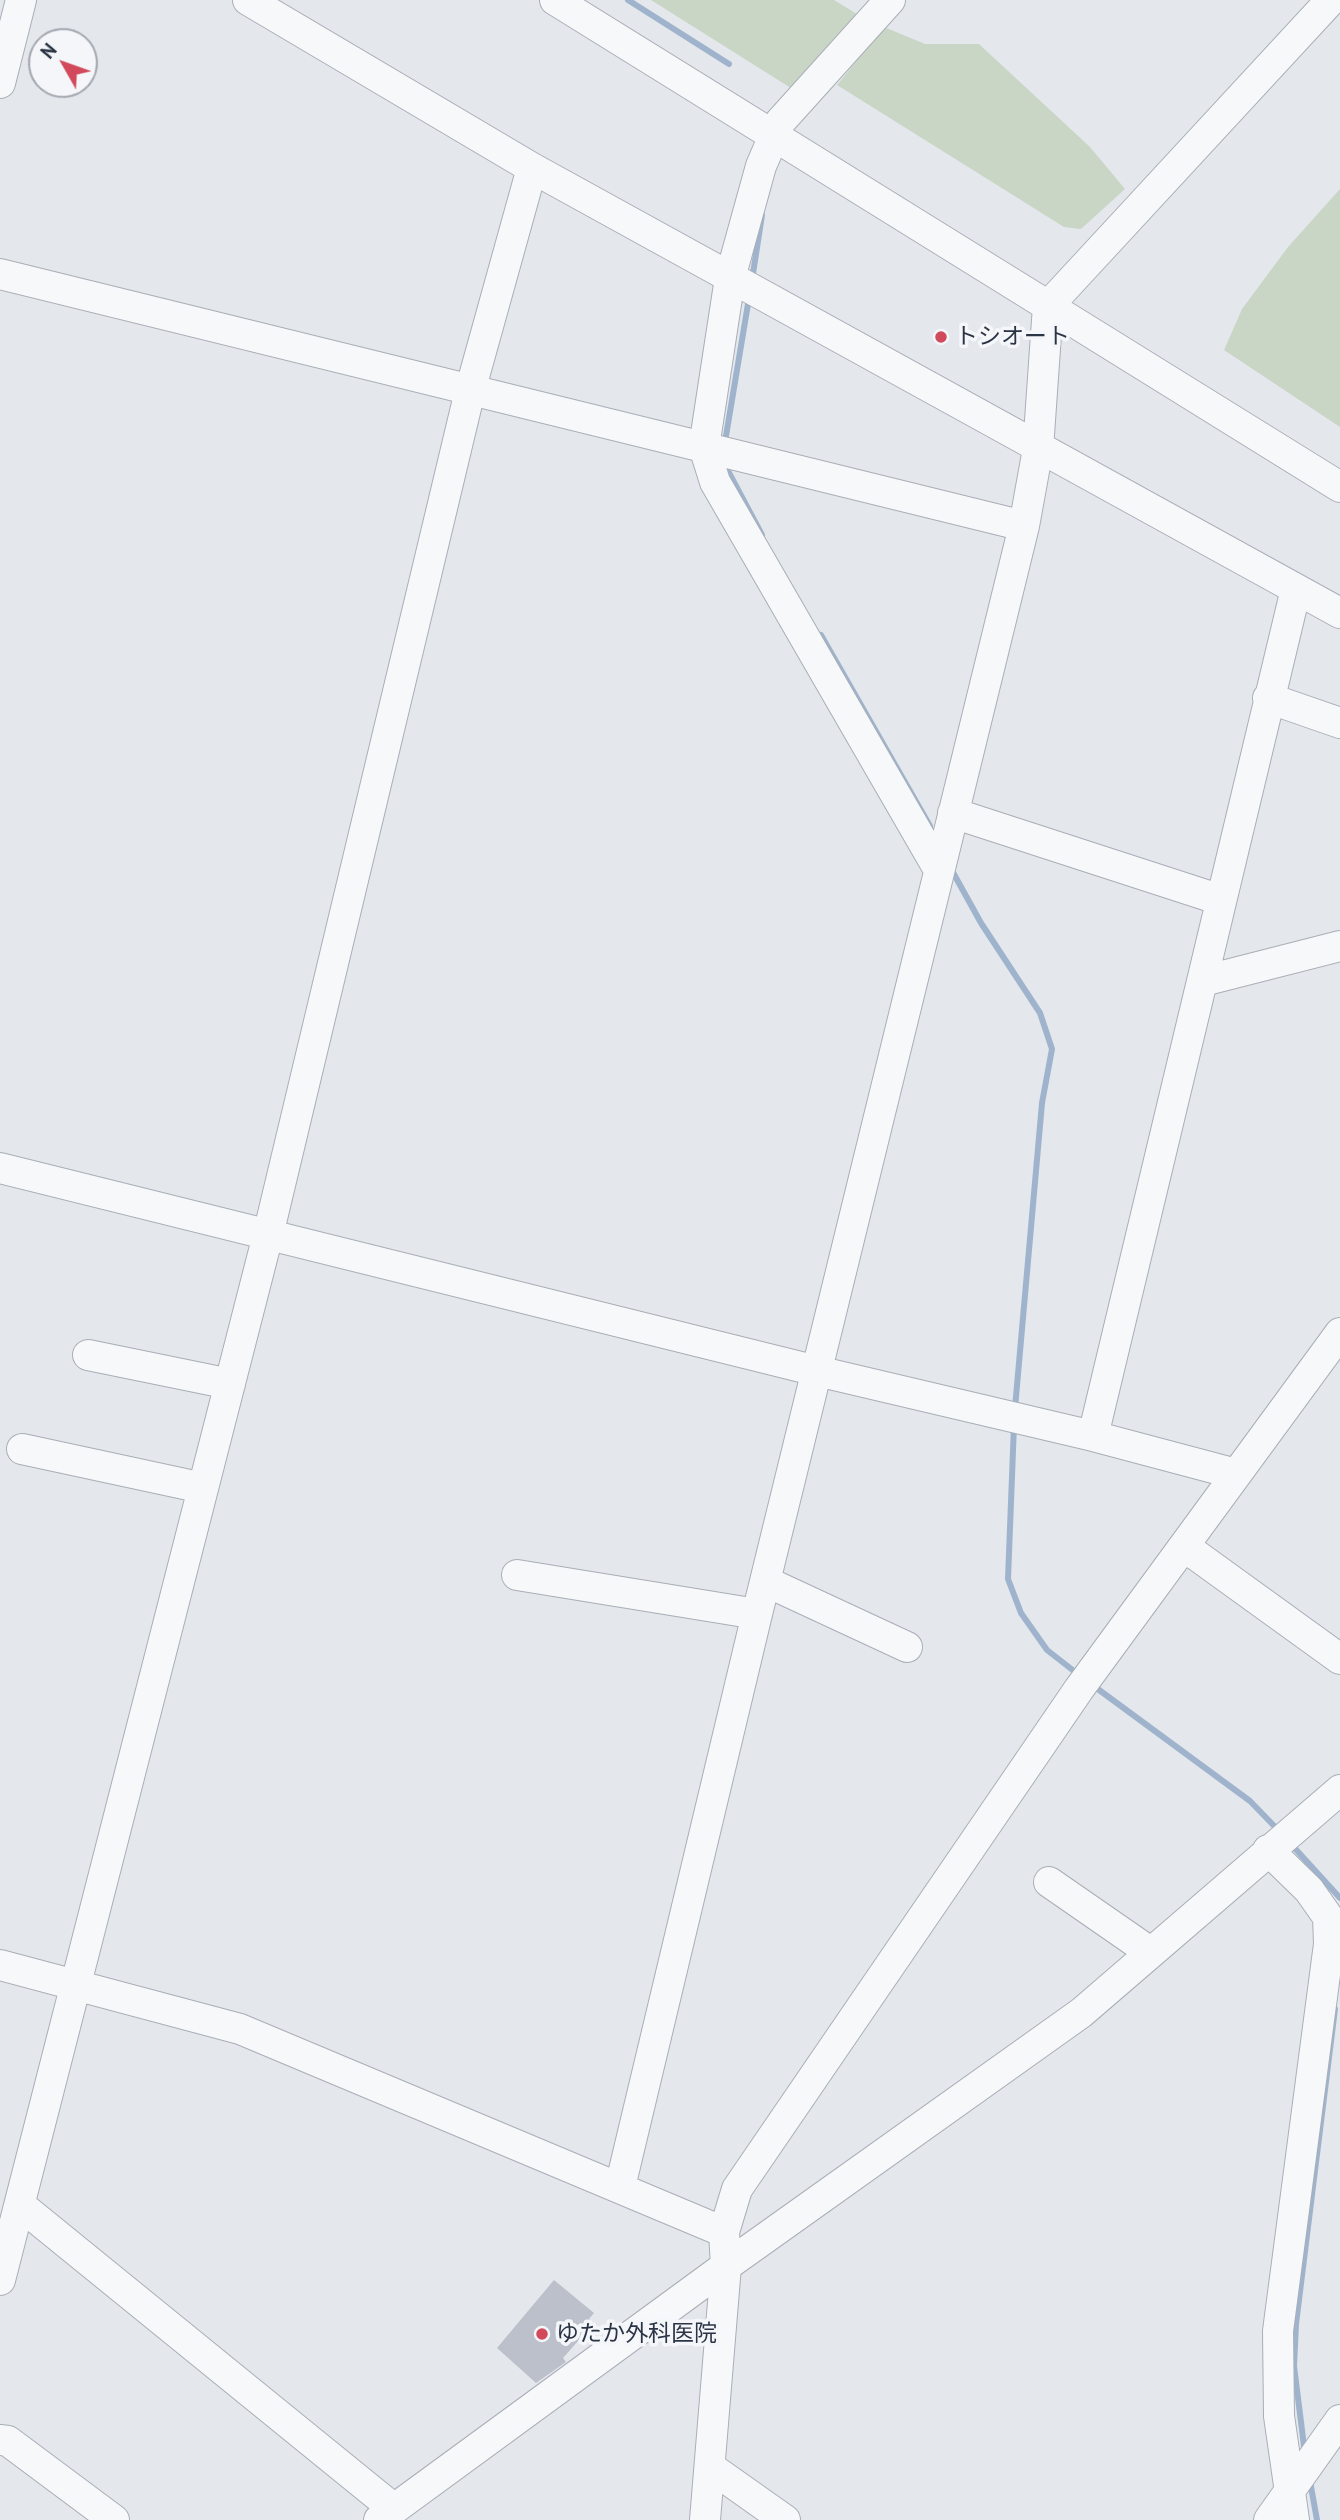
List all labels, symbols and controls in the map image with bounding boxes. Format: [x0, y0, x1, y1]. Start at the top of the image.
north arrow [28, 28, 98, 98]
text: N [35, 38, 62, 63]
place label: トシオート [955, 323, 1070, 351]
marker: トシオート [933, 329, 949, 345]
place label: ゆたか外科医院 [556, 2320, 717, 2348]
marker: ゆたか外科医院 [534, 2326, 550, 2342]

